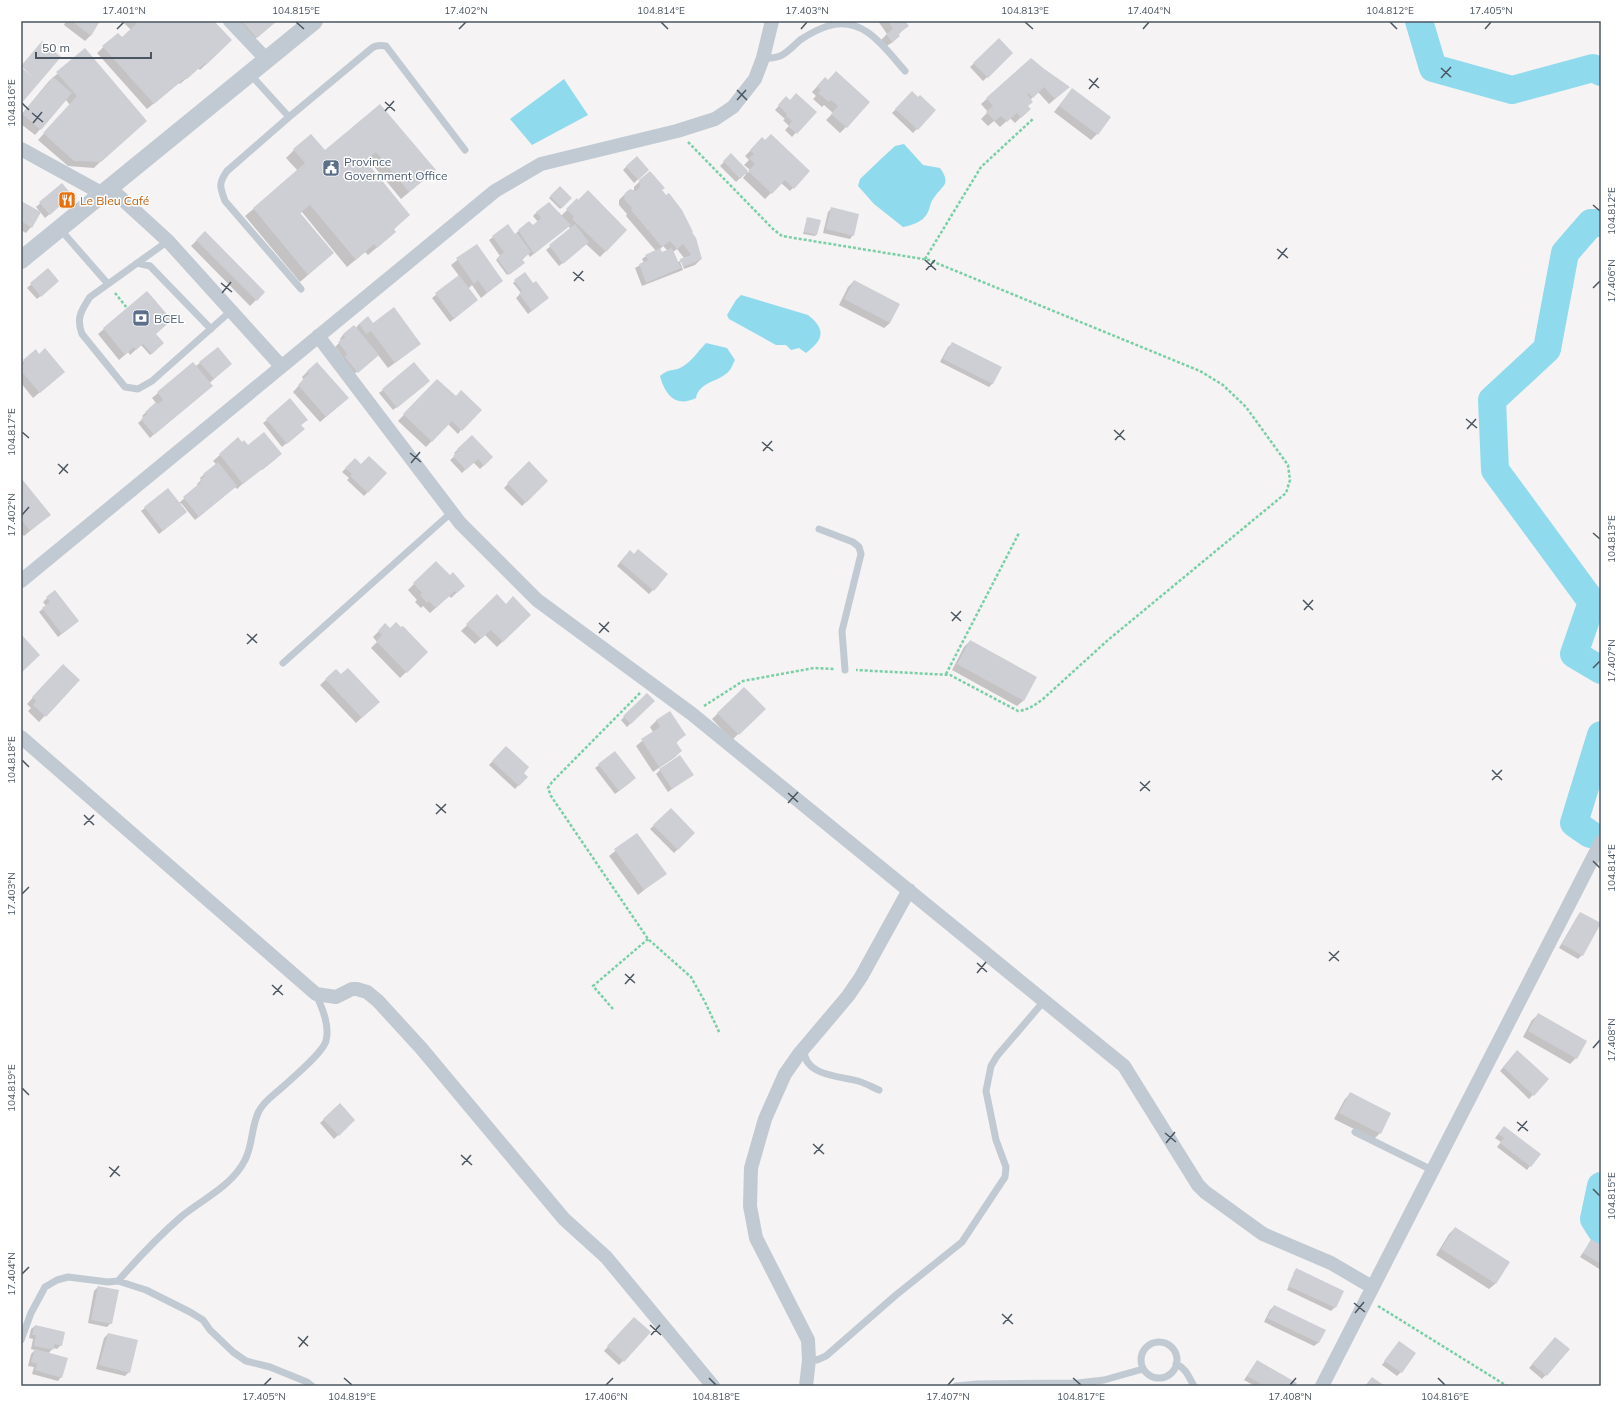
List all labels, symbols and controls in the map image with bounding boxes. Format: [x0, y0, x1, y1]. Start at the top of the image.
text: 17.401°N [102, 4, 146, 17]
text: 104.815°E [272, 4, 320, 17]
text: 17.402°N [444, 4, 488, 17]
text: 104.814°E [637, 4, 685, 17]
text: 17.403°N [785, 4, 829, 17]
text: 104.813°E [1001, 4, 1049, 17]
text: 17.404°N [1127, 4, 1171, 17]
text: 104.812°E [1366, 4, 1414, 17]
text: 17.405°N [1469, 4, 1513, 17]
scale bar [36, 34, 151, 60]
text: 50 m [42, 40, 70, 55]
text: 104.816°E [5, 79, 18, 127]
place label: Province Government Office [344, 154, 448, 183]
public building icon: Province Government Office [321, 158, 341, 178]
text: 104.812°E [1605, 187, 1618, 235]
restaurant icon: Le Bleu Café [57, 190, 77, 210]
place label: Le Bleu Café [80, 193, 149, 208]
text: 17.406°N [1605, 259, 1618, 303]
bank icon: BCEL [131, 308, 151, 328]
place label: BCEL [154, 311, 184, 326]
text: 104.817°E [5, 408, 18, 456]
text: 17.402°N [5, 493, 18, 537]
text: 104.813°E [1605, 515, 1618, 563]
text: 17.407°N [1605, 639, 1618, 683]
text: 104.818°E [5, 736, 18, 784]
text: 104.814°E [1605, 844, 1618, 892]
text: 17.403°N [5, 872, 18, 916]
text: 17.408°N [1605, 1018, 1618, 1062]
text: 104.819°E [5, 1064, 18, 1112]
text: 104.815°E [1605, 1172, 1618, 1220]
text: 17.404°N [5, 1252, 18, 1296]
text: 17.405°N [242, 1390, 286, 1403]
text: 104.819°E [328, 1390, 376, 1403]
text: 17.406°N [584, 1390, 628, 1403]
text: 104.818°E [692, 1390, 740, 1403]
text: 17.407°N [926, 1390, 970, 1403]
text: 104.817°E [1057, 1390, 1105, 1403]
text: 17.408°N [1268, 1390, 1312, 1403]
text: 104.816°E [1421, 1390, 1469, 1403]

